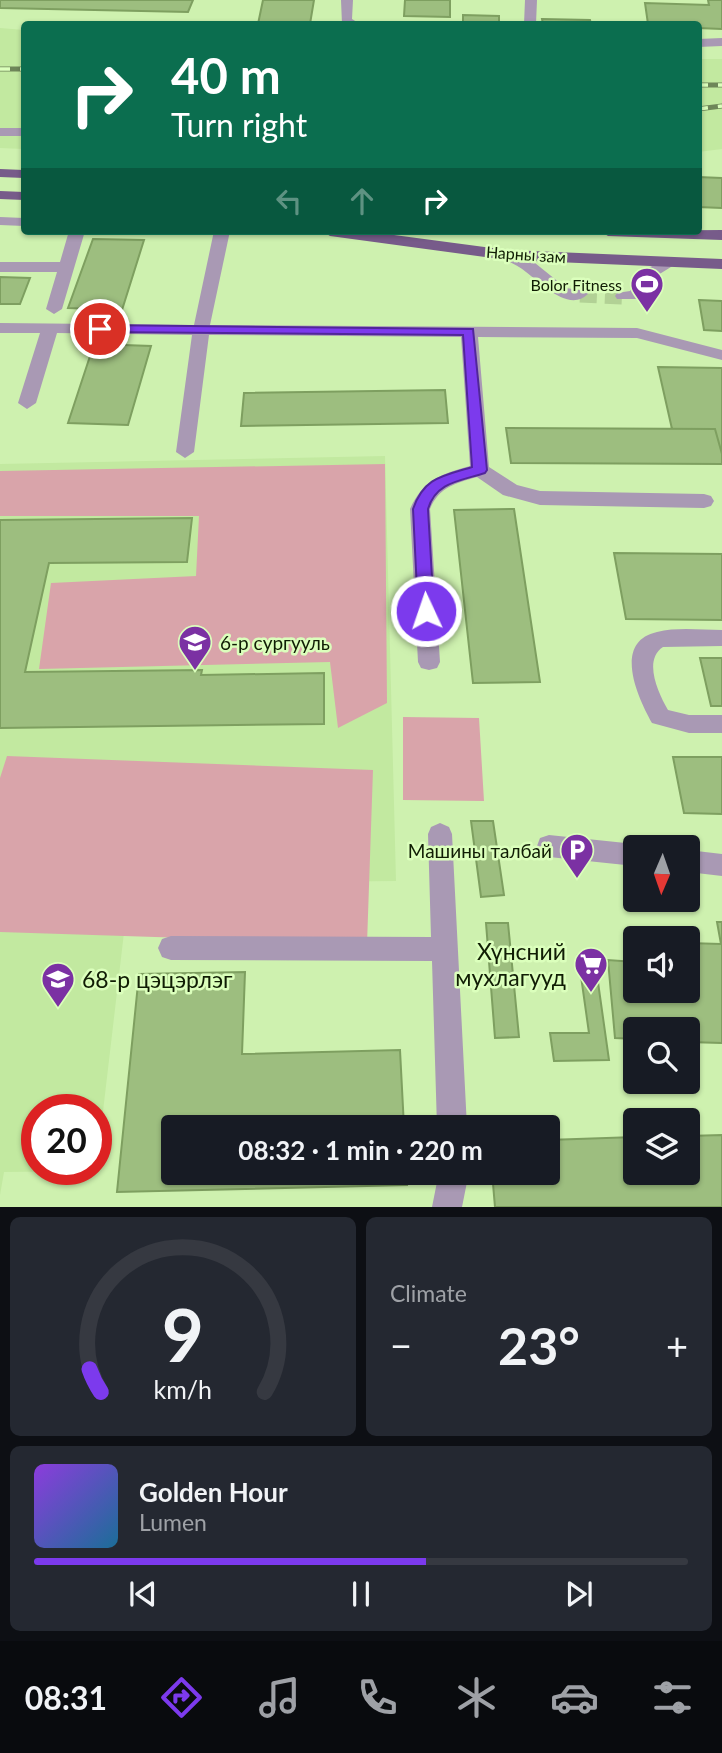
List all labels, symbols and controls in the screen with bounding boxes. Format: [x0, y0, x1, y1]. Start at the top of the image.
text: 40 m [171, 46, 281, 104]
icon: right [56, 49, 147, 140]
text: Turn right [171, 105, 307, 144]
icon: left [270, 182, 308, 220]
icon: ahead [343, 182, 381, 220]
icon: right [416, 182, 454, 220]
street label: Нарны зам [485, 242, 567, 266]
sports icon: Bolor Fitness [628, 265, 666, 314]
place label: Bolor Fitness [530, 275, 622, 294]
pin [70, 299, 130, 359]
icon: arrive [81, 310, 119, 348]
position arrow [389, 574, 463, 648]
school or university icon: 6-р сургууль [176, 623, 214, 672]
place label: 6-р сургууль [220, 631, 330, 654]
parking icon: Машины талбай [558, 831, 596, 880]
north arrow [623, 835, 700, 912]
map controls [623, 835, 700, 1185]
place label: Машины талбай [408, 839, 552, 862]
button: sound [623, 926, 700, 1003]
place label: Хүнсний мухлагууд [455, 937, 566, 991]
supermarket icon: Хүнсний мухлагууд [572, 945, 610, 994]
school or university icon: 68-р цэцэрлэг [39, 960, 77, 1009]
place label: 68-р цэцэрлэг [82, 965, 233, 993]
button: search [623, 1017, 700, 1094]
speed limit sign: 20 [21, 1094, 112, 1185]
button: layers [623, 1108, 700, 1185]
text: 08:32 · 1 min · 220 m [238, 1134, 483, 1166]
text: Climate [390, 1279, 467, 1307]
text: 9 [162, 1291, 204, 1379]
text: 23° [498, 1314, 580, 1376]
text: − [390, 1322, 412, 1368]
text: + [666, 1322, 688, 1368]
text: km/h [154, 1374, 212, 1404]
text: Golden Hour [139, 1476, 288, 1508]
text: Lumen [139, 1508, 207, 1536]
icon: previous [124, 1575, 162, 1613]
icon: pause [342, 1575, 380, 1613]
icon: next [560, 1575, 598, 1613]
icon: directions [157, 1673, 206, 1722]
icon: music [255, 1673, 304, 1722]
icon: phone [353, 1673, 402, 1722]
icon: climate [452, 1673, 501, 1722]
icon: car [550, 1673, 599, 1722]
icon: filters [648, 1673, 697, 1722]
text: 08:31 [25, 1678, 107, 1717]

